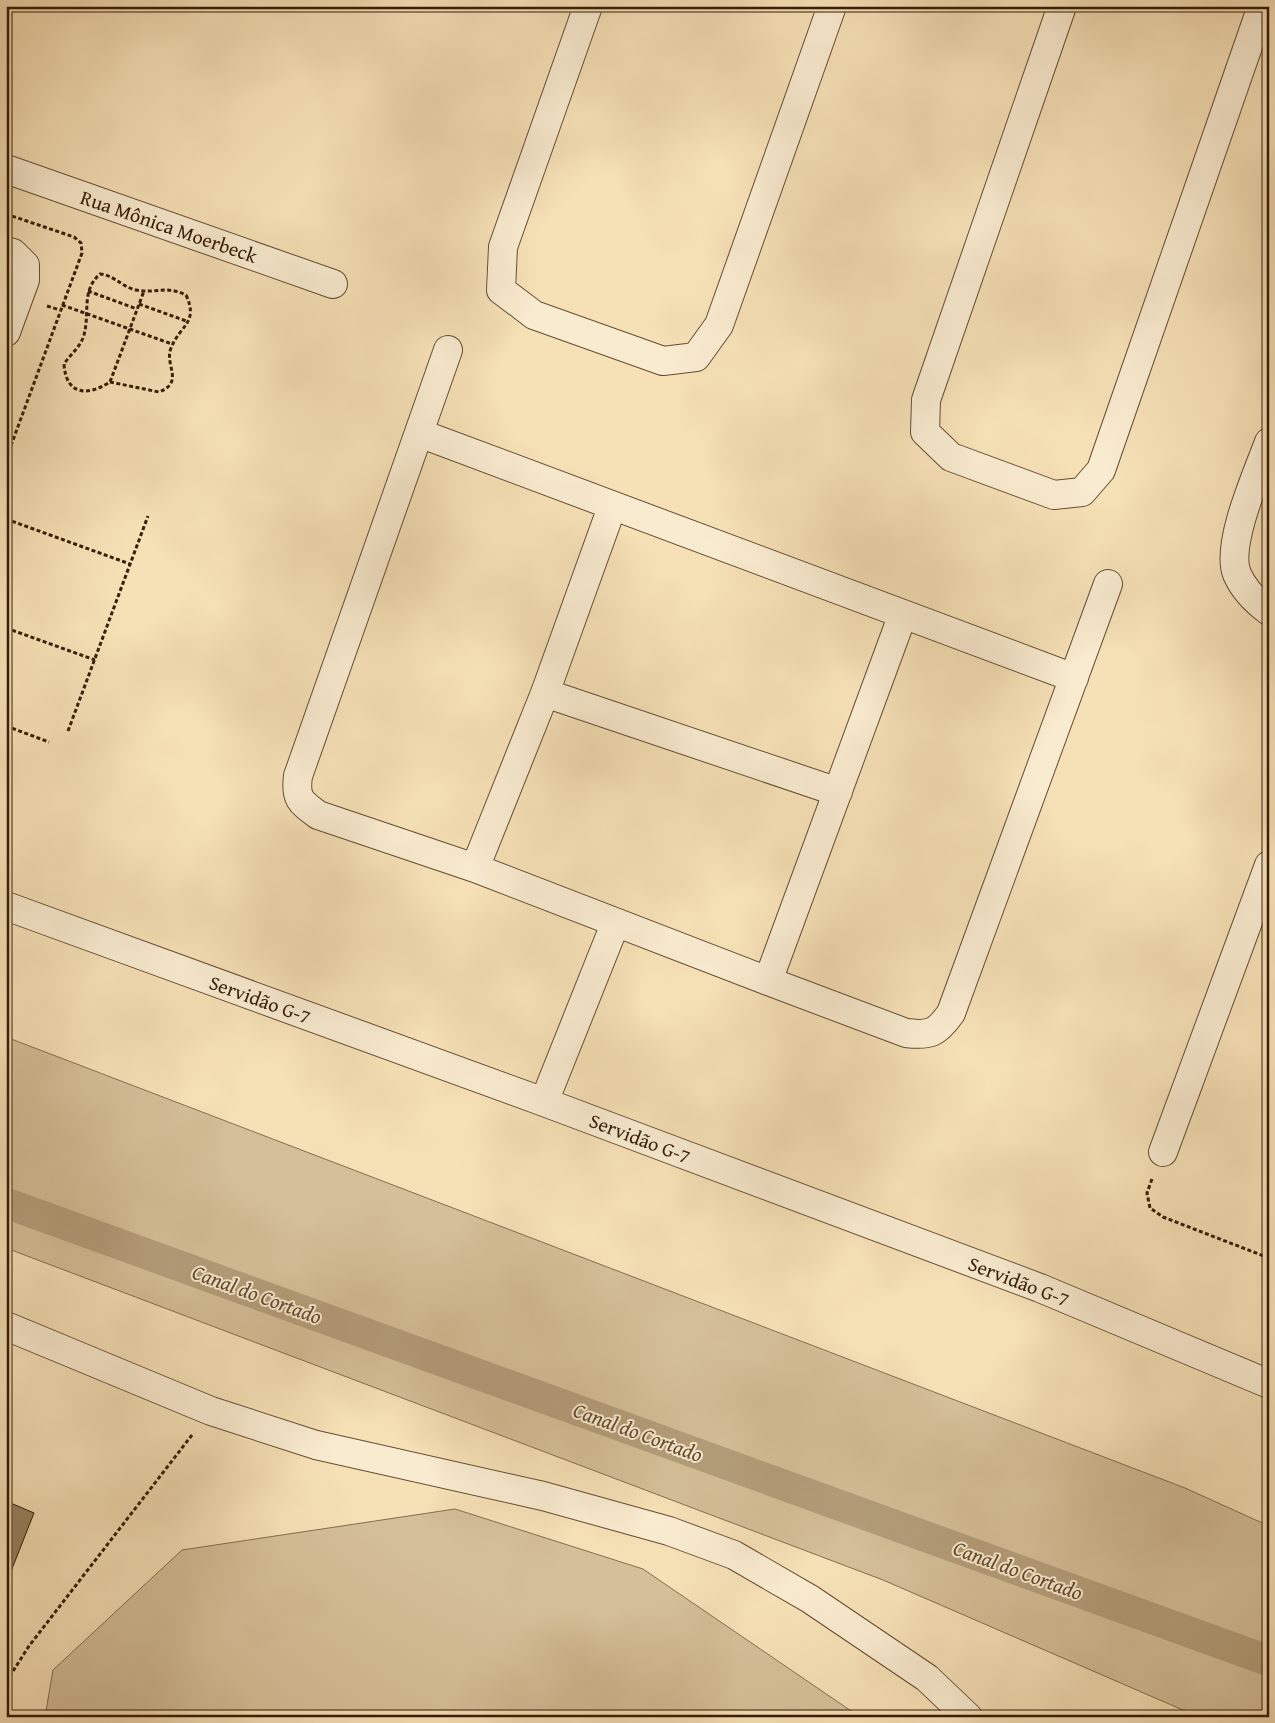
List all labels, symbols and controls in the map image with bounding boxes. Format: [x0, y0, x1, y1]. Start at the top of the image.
street label: Rua Mônica Moerbeck [77, 182, 262, 270]
street label: Servidão G-7 [205, 967, 315, 1031]
street label: Servidão G-7 [585, 1105, 695, 1171]
street label: Servidão G-7 [964, 1248, 1074, 1314]
water label: Canal do Cortado [188, 1256, 326, 1332]
water label: Canal do Cortado [569, 1394, 707, 1470]
water label: Canal do Cortado [949, 1532, 1087, 1608]

